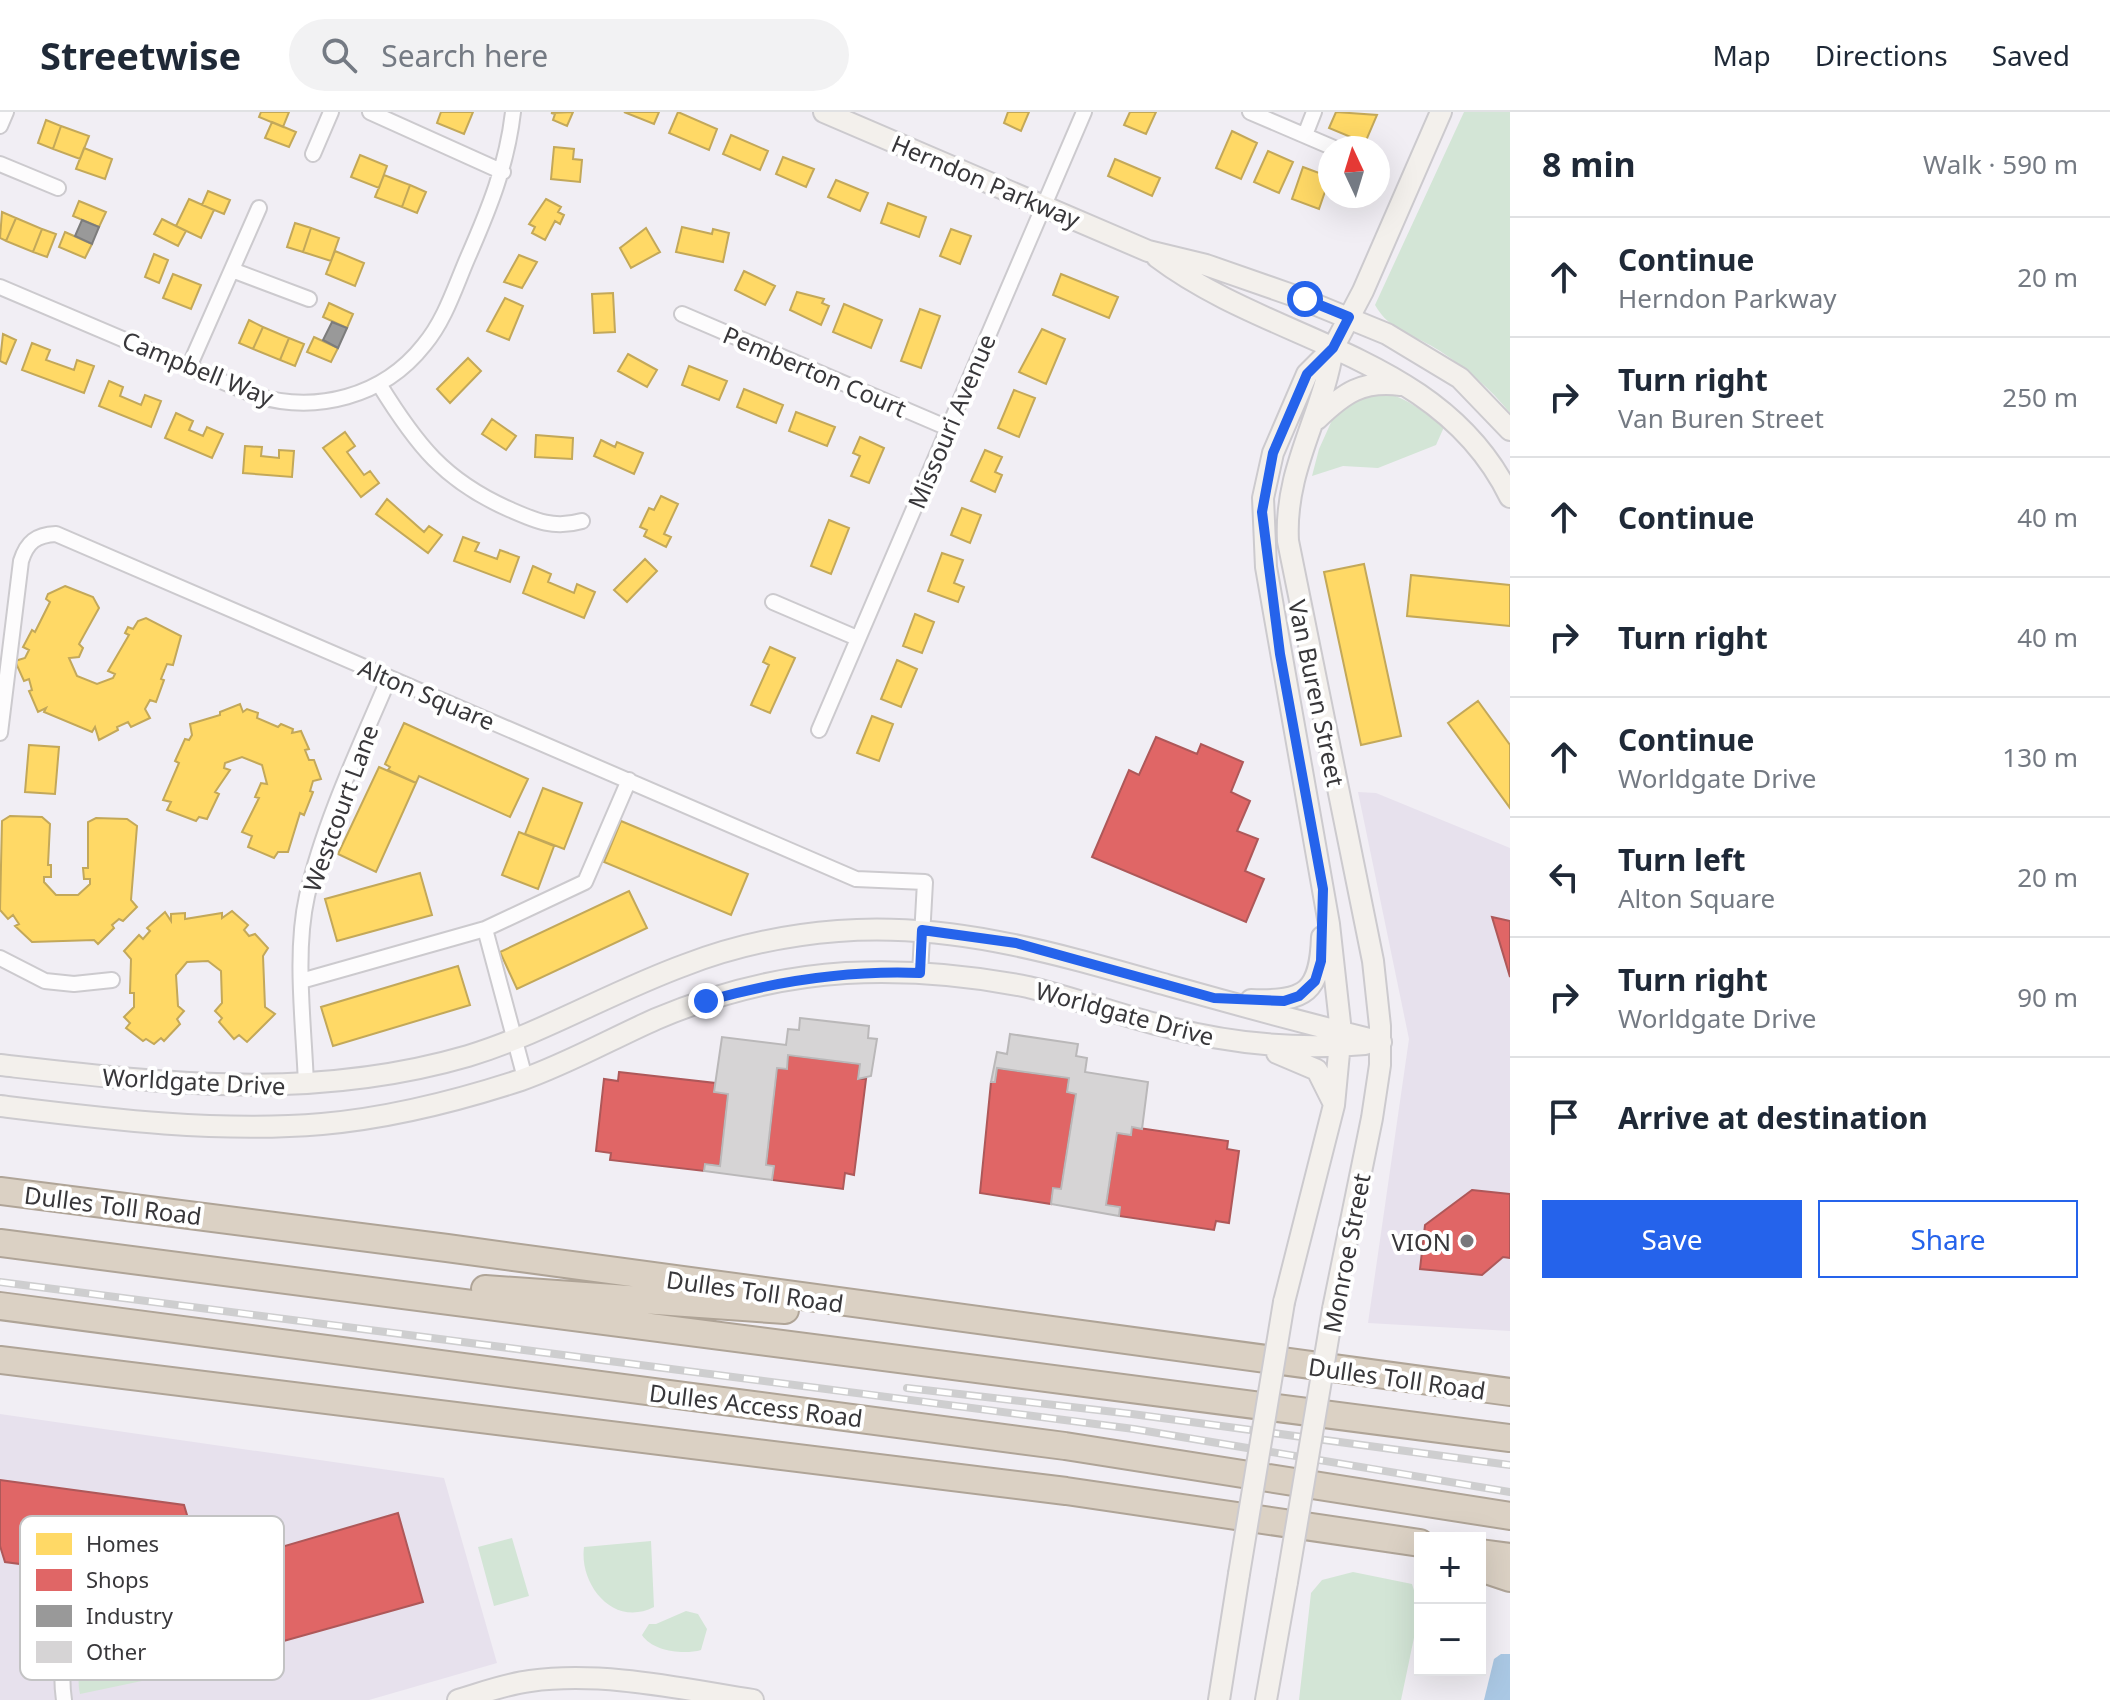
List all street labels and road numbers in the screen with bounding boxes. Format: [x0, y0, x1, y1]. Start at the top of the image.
street label: Herndon Parkway [887, 126, 1086, 236]
street label: Pemberton Court [718, 318, 912, 425]
street label: Campbell Way [118, 323, 279, 414]
street label: Missouri Avenue [899, 329, 1003, 513]
street label: Van Buren Street [1281, 597, 1353, 790]
street label: Alton Square [354, 650, 500, 738]
street label: Westcourt Lane [294, 720, 386, 896]
street label: Worldgate Drive [1032, 973, 1218, 1053]
street label: Worldgate Drive [102, 1060, 286, 1102]
street label: Monroe Street [1314, 1170, 1378, 1336]
street label: Dulles Toll Road [22, 1178, 204, 1232]
street label: Dulles Toll Road [664, 1262, 846, 1320]
street label: Dulles Toll Road [1306, 1349, 1488, 1407]
street label: Dulles Access Road [647, 1376, 865, 1434]

